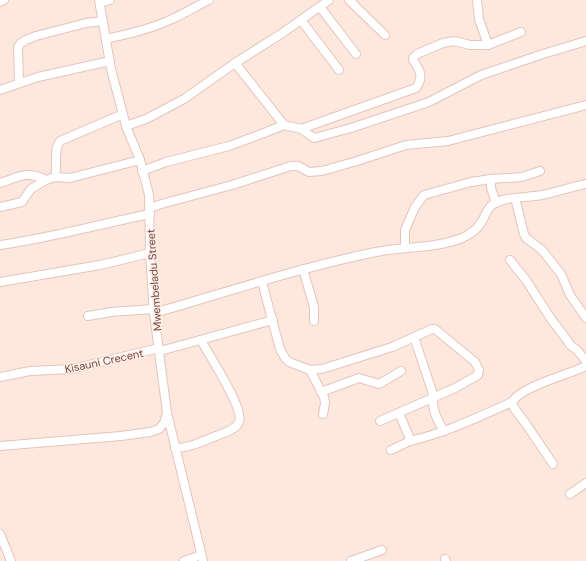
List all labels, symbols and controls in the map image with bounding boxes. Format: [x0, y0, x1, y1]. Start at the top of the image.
street label: Mwembeladu Street [143, 228, 165, 332]
street label: Kisauni Crecent [63, 346, 145, 376]

